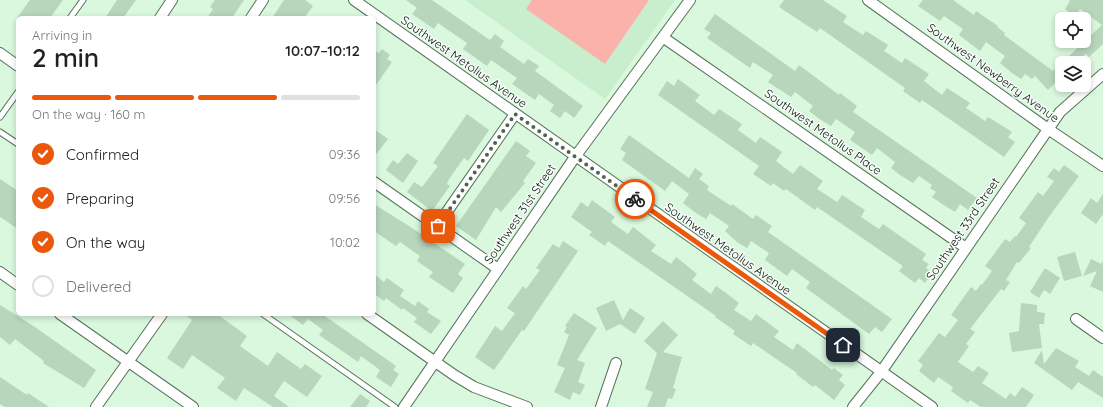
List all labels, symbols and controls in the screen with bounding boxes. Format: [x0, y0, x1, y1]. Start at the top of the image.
street label: Southwest Metolius Avenue [398, 12, 530, 111]
map controls [1055, 12, 1091, 92]
button: locate [1055, 12, 1091, 48]
street label: Southwest Newberry Avenue [924, 20, 1062, 126]
text: Arriving in [32, 27, 92, 43]
text: 2 min [32, 41, 99, 74]
text: 10:07–10:12 [285, 41, 360, 60]
button: layers [1055, 56, 1091, 92]
street label: Southwest Metolius Place [762, 85, 885, 178]
text: On the way · 160 m [32, 106, 145, 122]
icon: check [32, 143, 54, 165]
text: Confirmed [66, 145, 139, 164]
text: 09:36 [329, 146, 360, 162]
street label: Southwest 31st Street [481, 161, 559, 266]
street label: Southwest 33rd Street [923, 174, 1003, 283]
courier [615, 179, 655, 219]
icon: check [32, 187, 54, 209]
icon: bike [624, 188, 646, 210]
text: Preparing [66, 189, 134, 208]
text: 09:56 [329, 190, 360, 206]
street label: Southwest Metolius Avenue [662, 199, 794, 298]
pin [421, 209, 455, 243]
icon: bag [427, 215, 449, 237]
icon: check [32, 231, 54, 253]
text: On the way [66, 233, 145, 252]
text: 10:02 [330, 234, 360, 250]
text: Delivered [66, 277, 131, 296]
pin [826, 328, 860, 362]
icon: home [832, 334, 854, 356]

